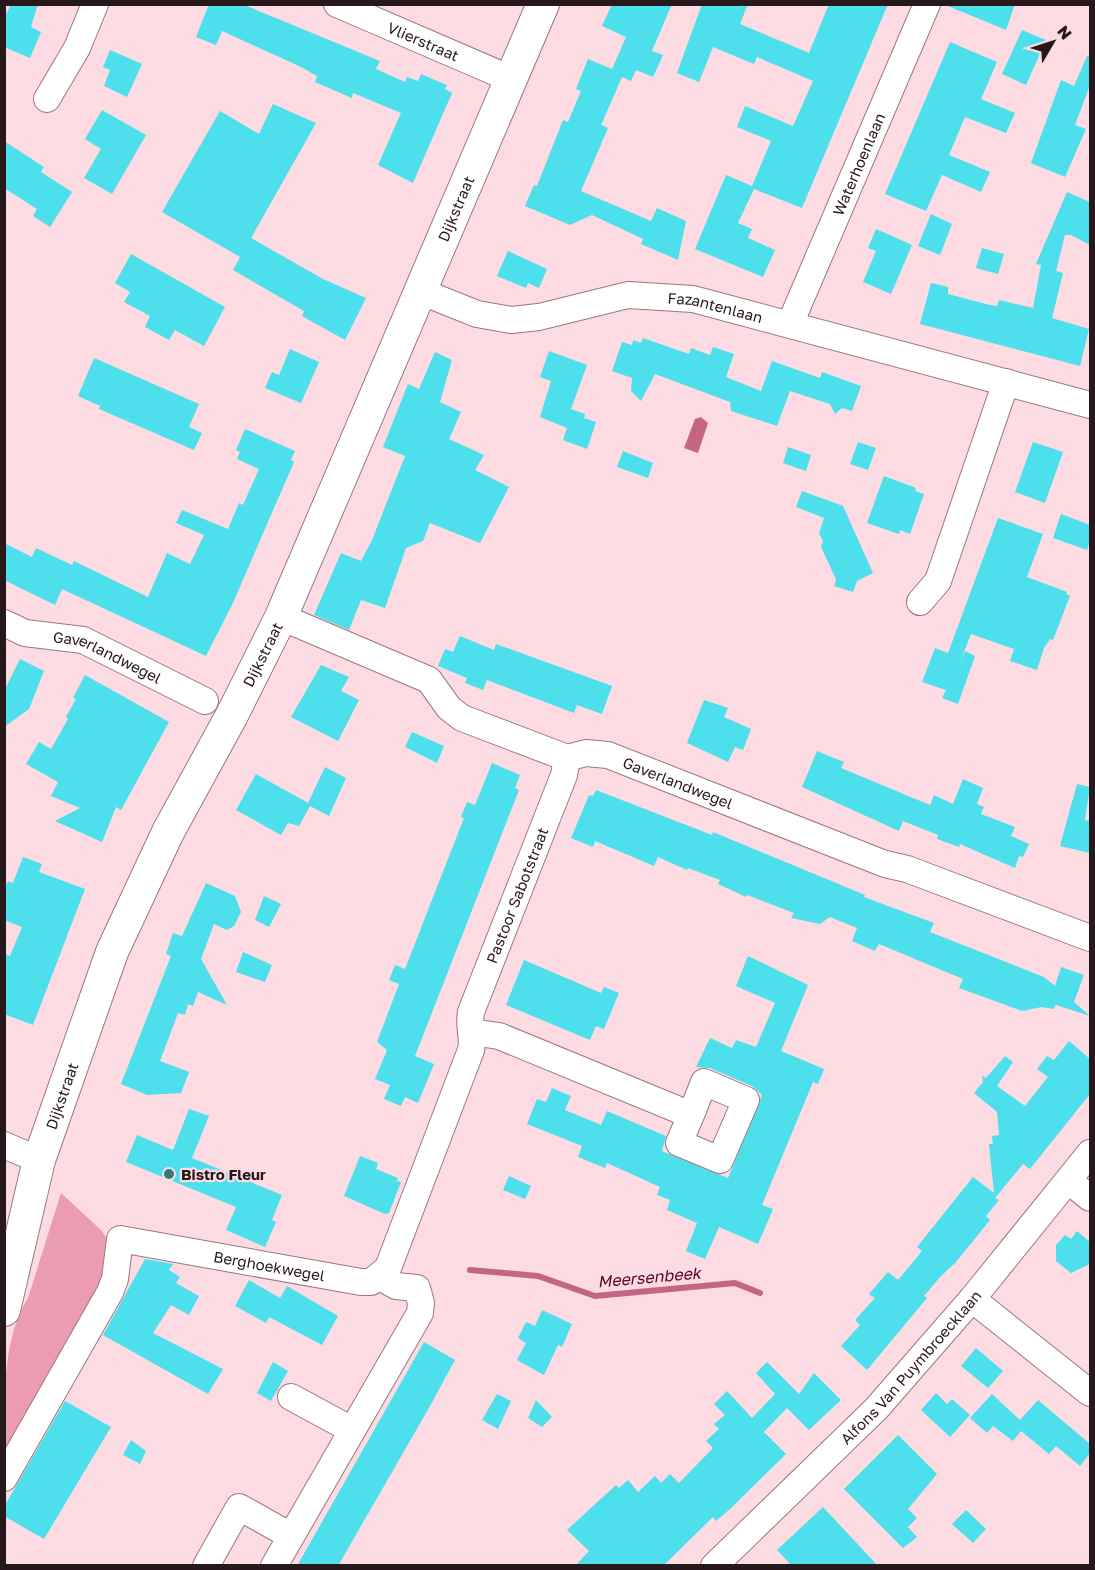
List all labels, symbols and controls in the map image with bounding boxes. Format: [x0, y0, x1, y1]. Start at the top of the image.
north arrow [1023, 12, 1083, 72]
street label: Vlierstraat [385, 18, 462, 65]
text: N [1053, 22, 1076, 44]
street label: Waterhoenlaan [829, 110, 888, 218]
street label: Dijkstraat [434, 173, 478, 244]
street label: Fazantenlaan [667, 288, 765, 326]
street label: Dijkstraat [239, 619, 286, 690]
street label: Gaverlandwegel [52, 627, 165, 687]
street label: Gaverlandwegel [620, 753, 736, 812]
street label: Pastoor Sabotstraat [482, 825, 552, 966]
street label: Dijkstraat [41, 1060, 82, 1132]
place label: Bistro Fleur [181, 1165, 266, 1183]
marker: Bistro Fleur [162, 1167, 176, 1181]
street label: Berghoekwegel [212, 1247, 327, 1284]
water label: Meersenbeek [597, 1262, 703, 1291]
street label: Alfons Van Puymbroecklaan [837, 1286, 985, 1448]

